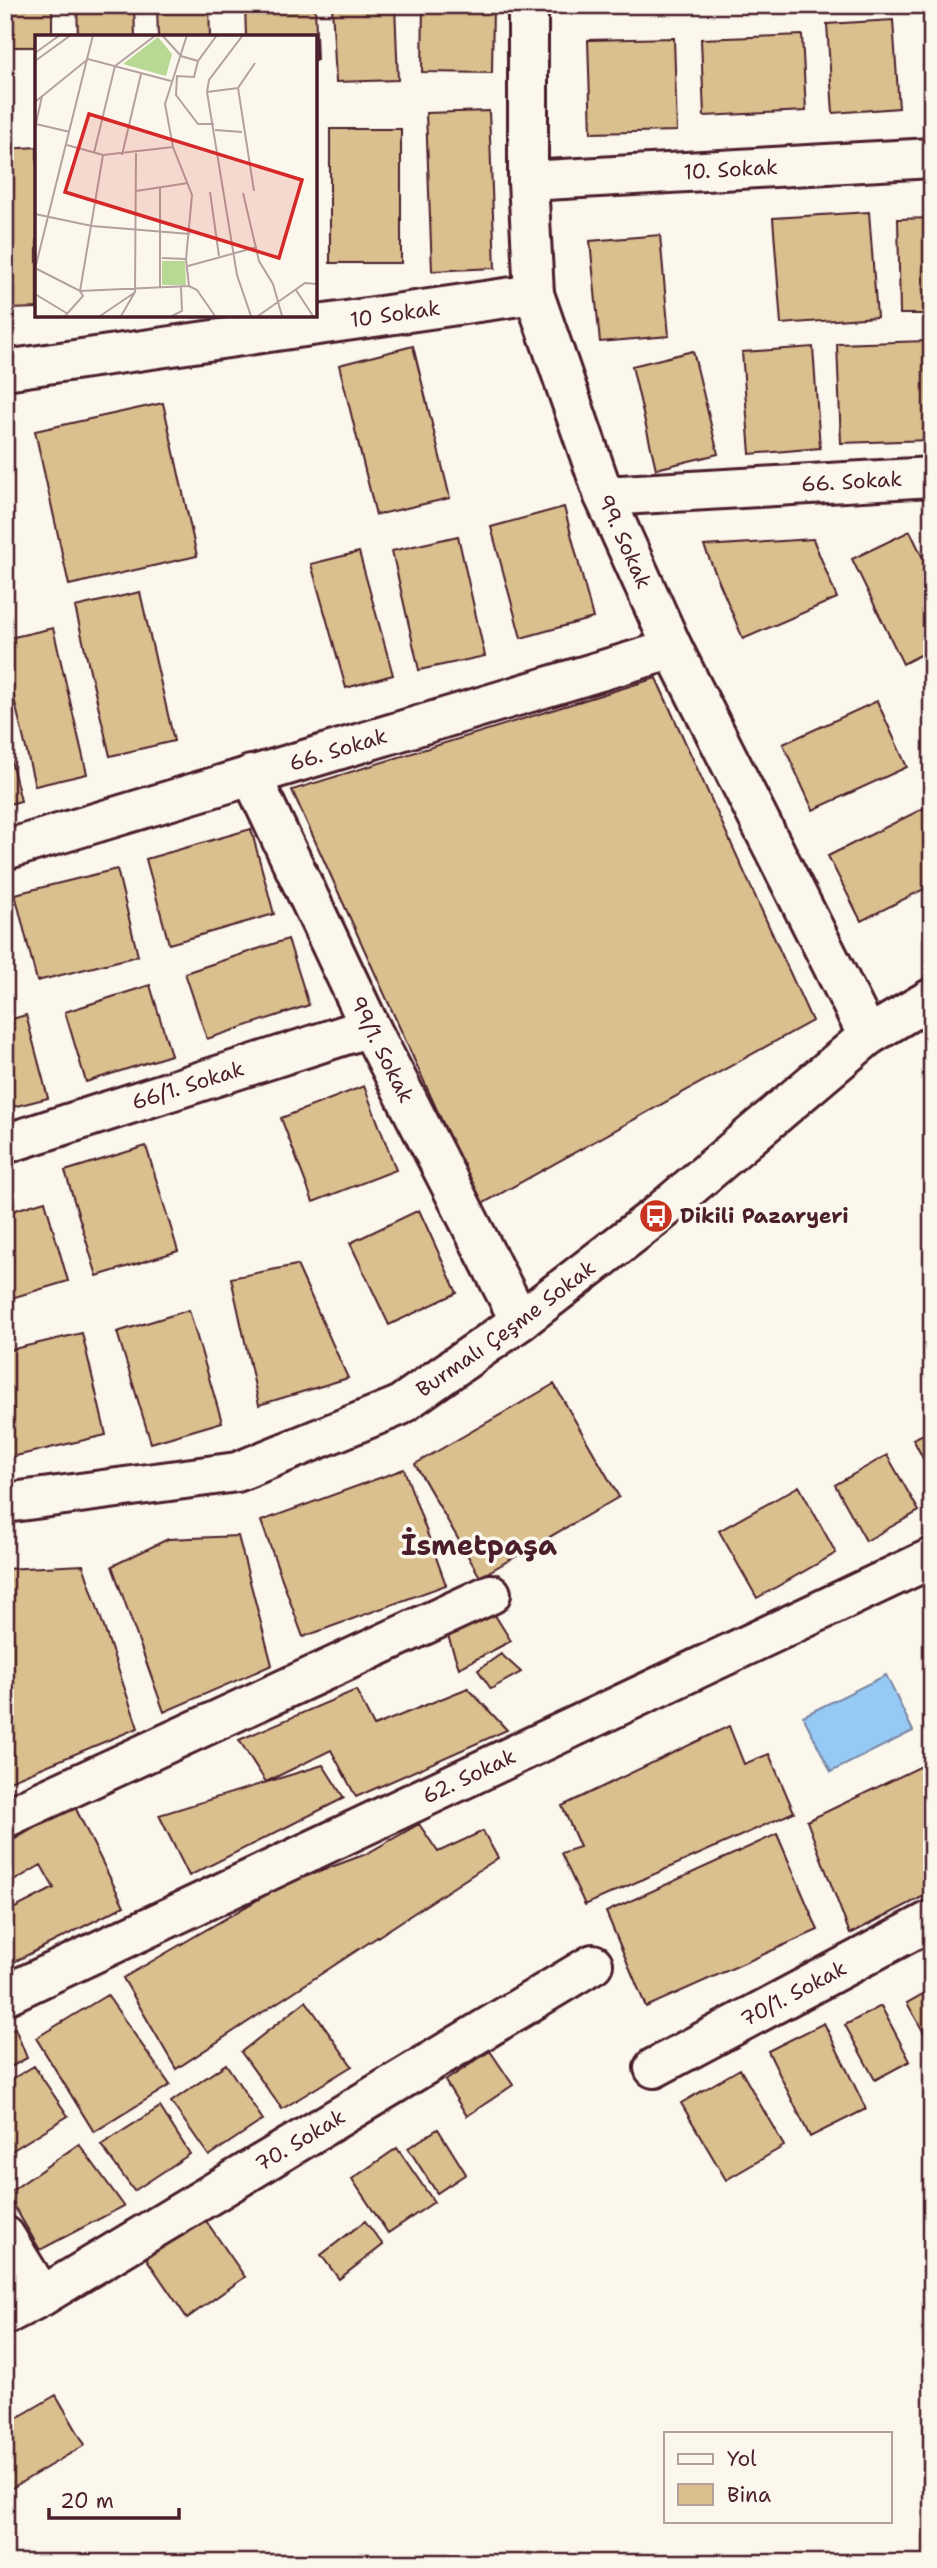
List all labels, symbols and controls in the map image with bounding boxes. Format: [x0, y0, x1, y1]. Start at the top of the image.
inset map [35, 35, 317, 317]
street label: 10. Sokak [683, 153, 779, 186]
street label: 10 Sokak [348, 294, 442, 334]
street label: 66. Sokak [800, 465, 903, 499]
street label: 99. Sokak [591, 490, 658, 593]
street label: 66. Sokak [286, 722, 391, 778]
street label: 99/1. Sokak [343, 991, 420, 1108]
street label: 66/1. Sokak [128, 1054, 248, 1116]
bus stop icon: Dikili Pazaryeri [637, 1197, 675, 1235]
place label: Dikili Pazaryeri [680, 1202, 849, 1230]
street label: Burmalı Çeşme Sokak [411, 1254, 601, 1404]
district label: İsmetpaşa [401, 1526, 557, 1564]
street label: 62. Sokak [418, 1742, 520, 1810]
street label: 70/1. Sokak [736, 1954, 851, 2033]
street label: 70. Sokak [250, 2103, 350, 2178]
legend [664, 2432, 892, 2522]
text: Yol [727, 2445, 757, 2473]
scale bar [49, 2477, 178, 2521]
text: Bina [727, 2481, 771, 2509]
text: 20 m [60, 2487, 114, 2515]

